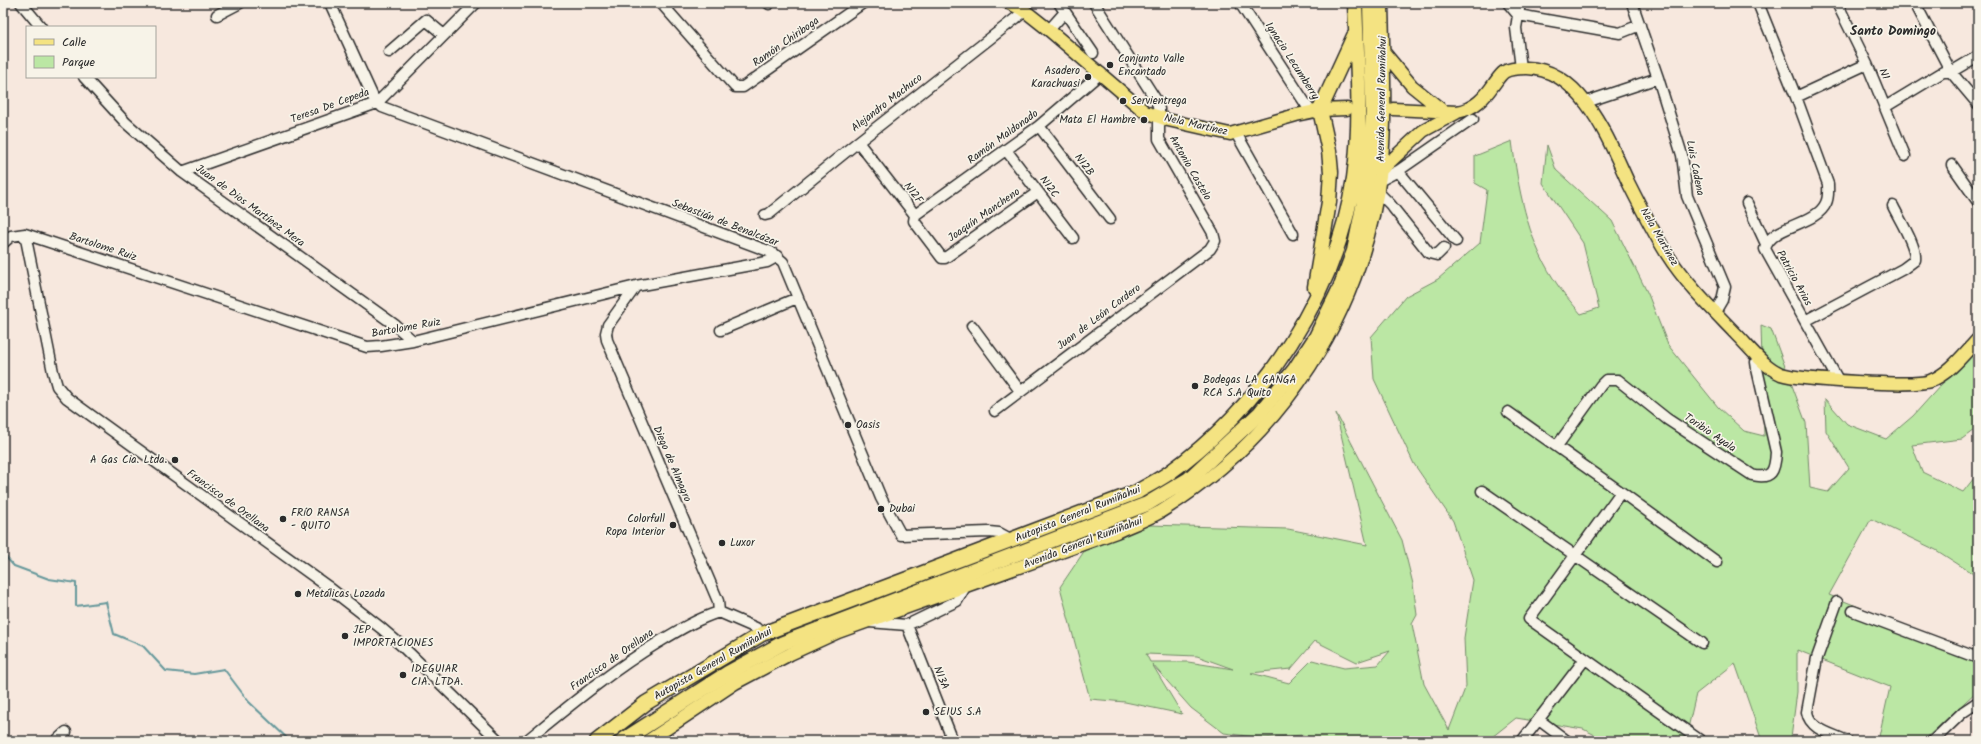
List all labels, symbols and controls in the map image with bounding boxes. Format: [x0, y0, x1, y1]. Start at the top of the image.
street label: Ramón Chiriboga [749, 12, 823, 72]
street label: Ignacio Lecumberry [1260, 19, 1324, 104]
district label: Santo Domingo [1850, 21, 1936, 42]
legend [26, 26, 156, 78]
text: Calle [62, 33, 87, 52]
street label: Avenida General Rumiñahui [1372, 35, 1392, 162]
place label: Conjunto Valle Encantado [1118, 50, 1184, 81]
text: Parque [62, 53, 96, 72]
marker: Conjunto Valle Encantado [1105, 60, 1115, 70]
place label: Asadero Karachuasi [1031, 62, 1080, 93]
street label: N1 [1874, 65, 1894, 83]
street label: Alejandro Machuco [847, 69, 927, 137]
marker: Asadero Karachuasi [1083, 72, 1093, 82]
street label: Teresa De Cepeda [288, 83, 372, 129]
place label: Servientrega [1131, 92, 1187, 110]
marker: Servientrega [1118, 96, 1128, 106]
street label: Ramón Maldonado [964, 105, 1042, 169]
street label: Nela Martínez [1162, 109, 1230, 141]
place label: Mata El Hambre [1059, 111, 1136, 129]
marker: Mata El Hambre [1139, 115, 1149, 125]
street label: Antonio Castelo [1164, 132, 1216, 204]
street label: Luis Cadena [1681, 139, 1709, 197]
street label: N12B [1069, 150, 1099, 180]
street label: Juan de Dios Martínez Mera [192, 160, 308, 252]
street label: N12C [1035, 172, 1064, 202]
street label: N12F [899, 178, 928, 209]
street label: Joaquín Mancheno [944, 183, 1024, 247]
street label: Sebastián de Benalcázar [669, 194, 782, 252]
street label: Nela Martínez [1635, 204, 1683, 270]
street label: Bartolome Ruiz [67, 228, 139, 266]
street label: Patricio Arias [1771, 247, 1817, 309]
street label: Juan de León Cordero [1053, 279, 1145, 355]
street label: Bartolome Ruiz [370, 313, 442, 343]
place label: Bodegas LA GANGA RCA S.A Quito [1203, 371, 1297, 402]
marker: Bodegas LA GANGA RCA S.A Quito [1190, 381, 1200, 391]
street label: Toribio Ayala [1680, 409, 1740, 457]
place label: Oasis [856, 416, 880, 434]
marker: Oasis [843, 420, 853, 430]
street label: Diego de Almagro [648, 423, 696, 505]
place label: A Gas Cia. Ltda. [90, 451, 167, 469]
marker: A Gas Cia. Ltda. [170, 455, 180, 465]
street label: Francisco de Orellana [183, 465, 273, 537]
street label: Autopista General Rumiñahui [1013, 480, 1144, 547]
place label: Dubai [889, 500, 915, 518]
place label: FRíO RANSA - QUITO [291, 504, 350, 535]
marker: Dubai [876, 504, 886, 514]
place label: Colorfull Ropa Interior [605, 510, 666, 541]
street label: Avenida General Rumiñahui [1021, 512, 1145, 574]
marker: FRíO RANSA - QUITO [278, 514, 288, 524]
marker: Colorfull Ropa Interior [668, 520, 678, 530]
place label: Luxor [730, 534, 756, 552]
marker: Luxor [717, 538, 727, 548]
place label: Metálicas Lozada [306, 585, 385, 603]
marker: Metálicas Lozada [293, 589, 303, 599]
place label: JEP IMPORTACIONES [353, 621, 433, 652]
street label: Autopista General Rumiñahui [651, 623, 776, 705]
street label: Francisco de Orellana [566, 624, 658, 696]
marker: JEP IMPORTACIONES [340, 631, 350, 641]
place label: IDEGUIAR CIA. LTDA. [411, 660, 463, 691]
street label: N13A [928, 664, 954, 693]
marker: IDEGUIAR CIA. LTDA. [398, 670, 408, 680]
place label: SEIUS S.A [934, 703, 982, 721]
marker: SEIUS S.A [921, 707, 931, 717]

